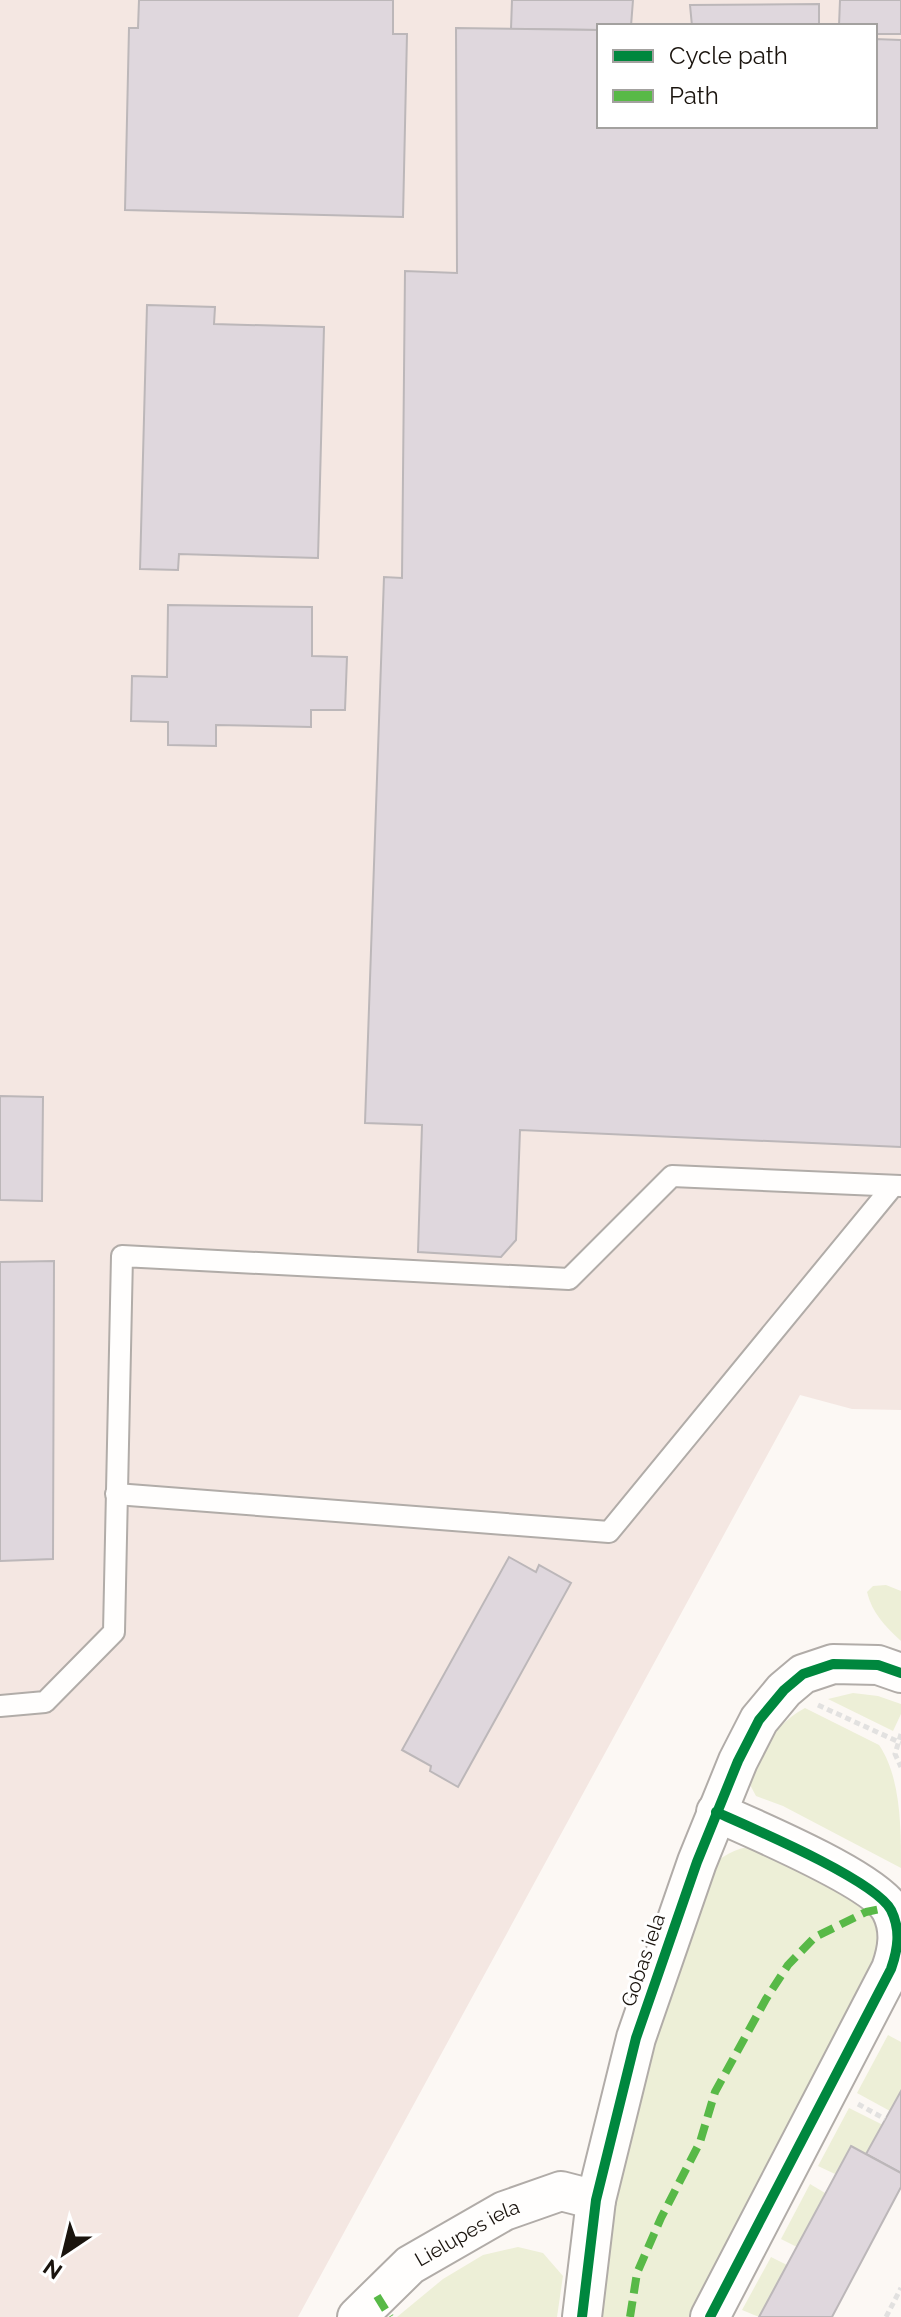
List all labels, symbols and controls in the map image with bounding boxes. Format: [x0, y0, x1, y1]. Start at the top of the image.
legend [597, 24, 877, 128]
text: Cycle path [669, 41, 788, 70]
text: Path [669, 81, 719, 110]
street label: Gobas iela [616, 1910, 670, 2010]
street label: Lielupes iela [411, 2195, 523, 2272]
north arrow [24, 2213, 104, 2293]
text: N [38, 2254, 67, 2285]

